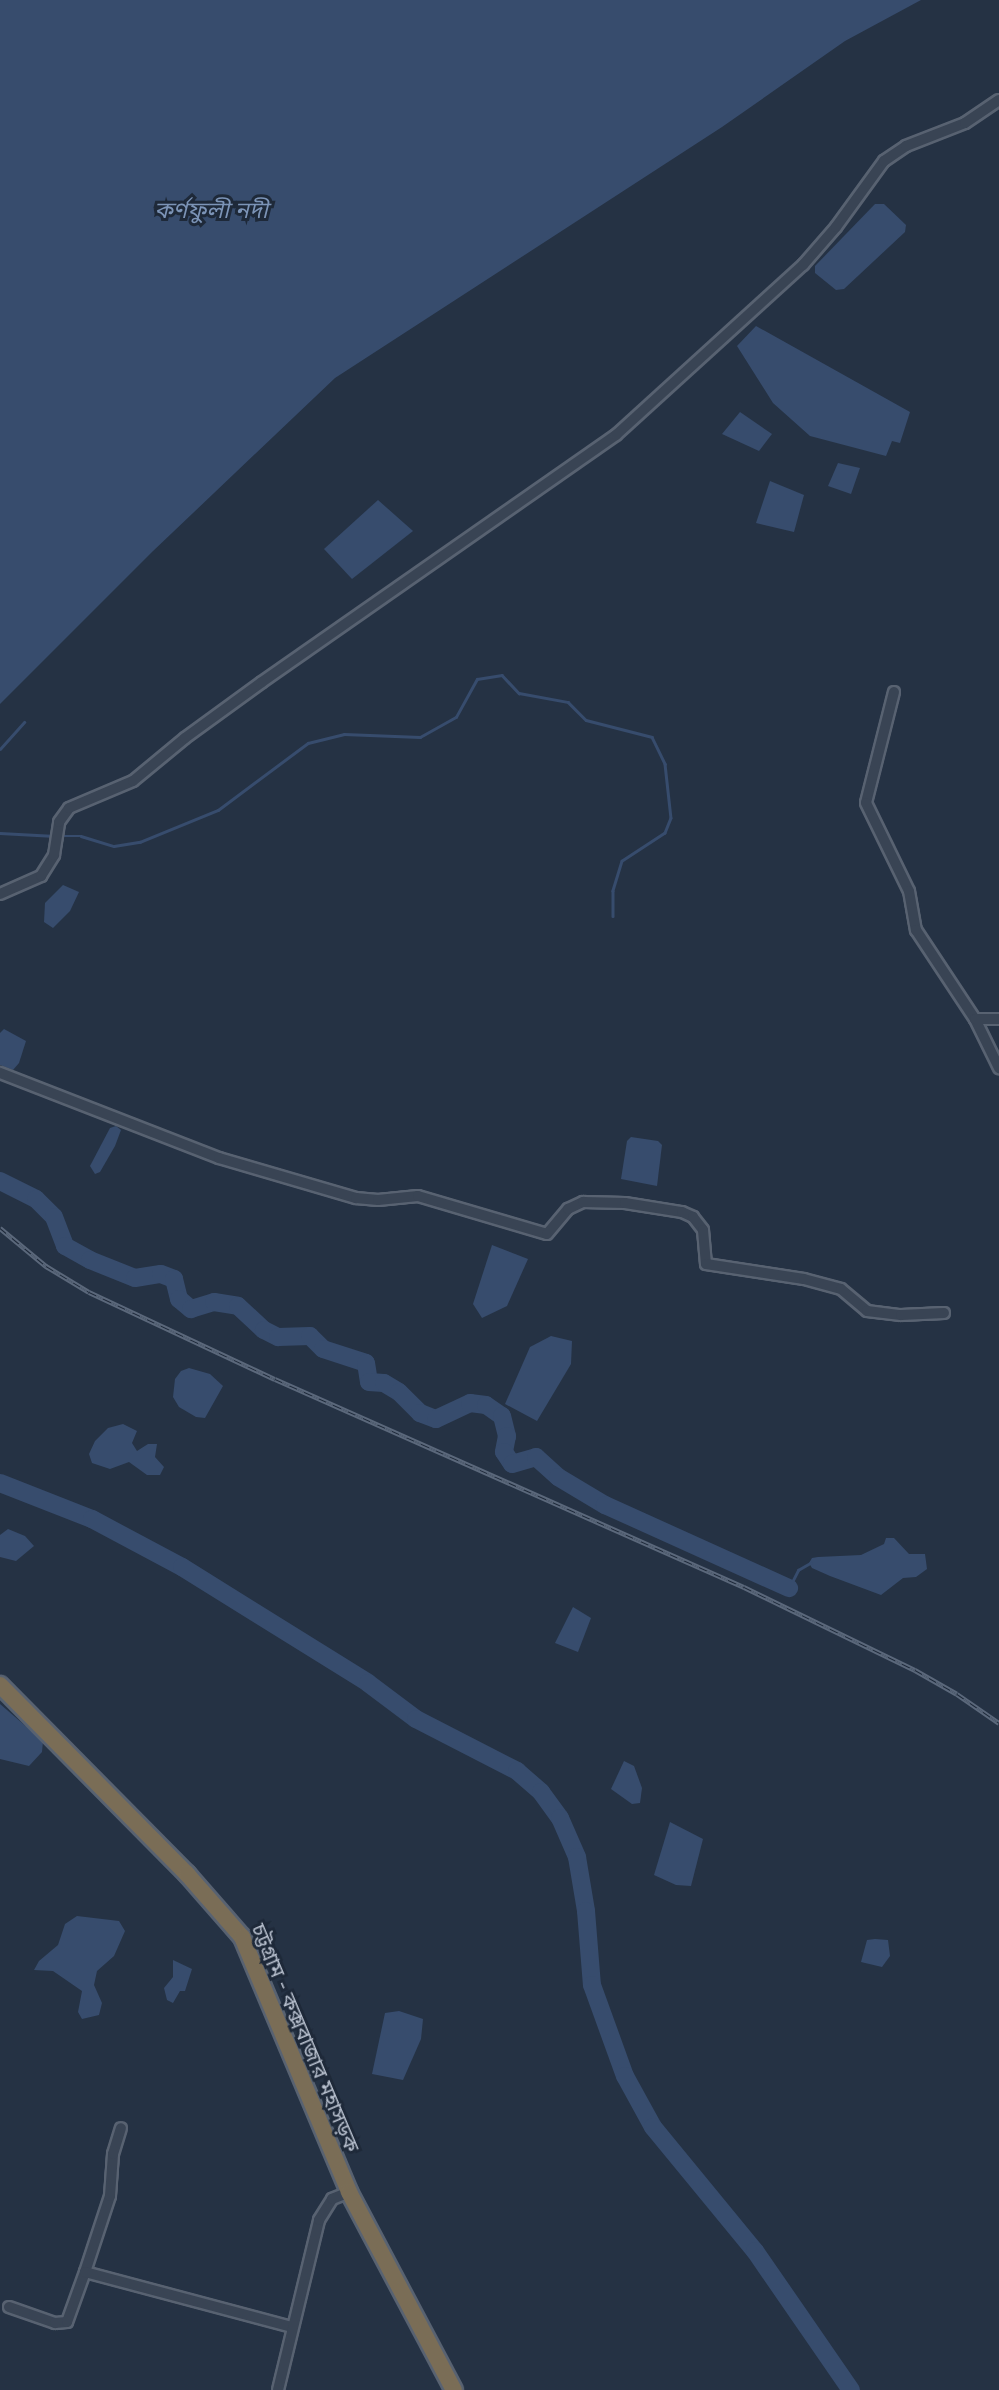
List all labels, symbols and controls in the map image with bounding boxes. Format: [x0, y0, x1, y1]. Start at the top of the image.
water label: কর্ণফুলী নদী [154, 196, 268, 224]
street label: চট্টগ্রাম - কক্সবাজার মহাসড়ক [245, 1920, 365, 2156]

